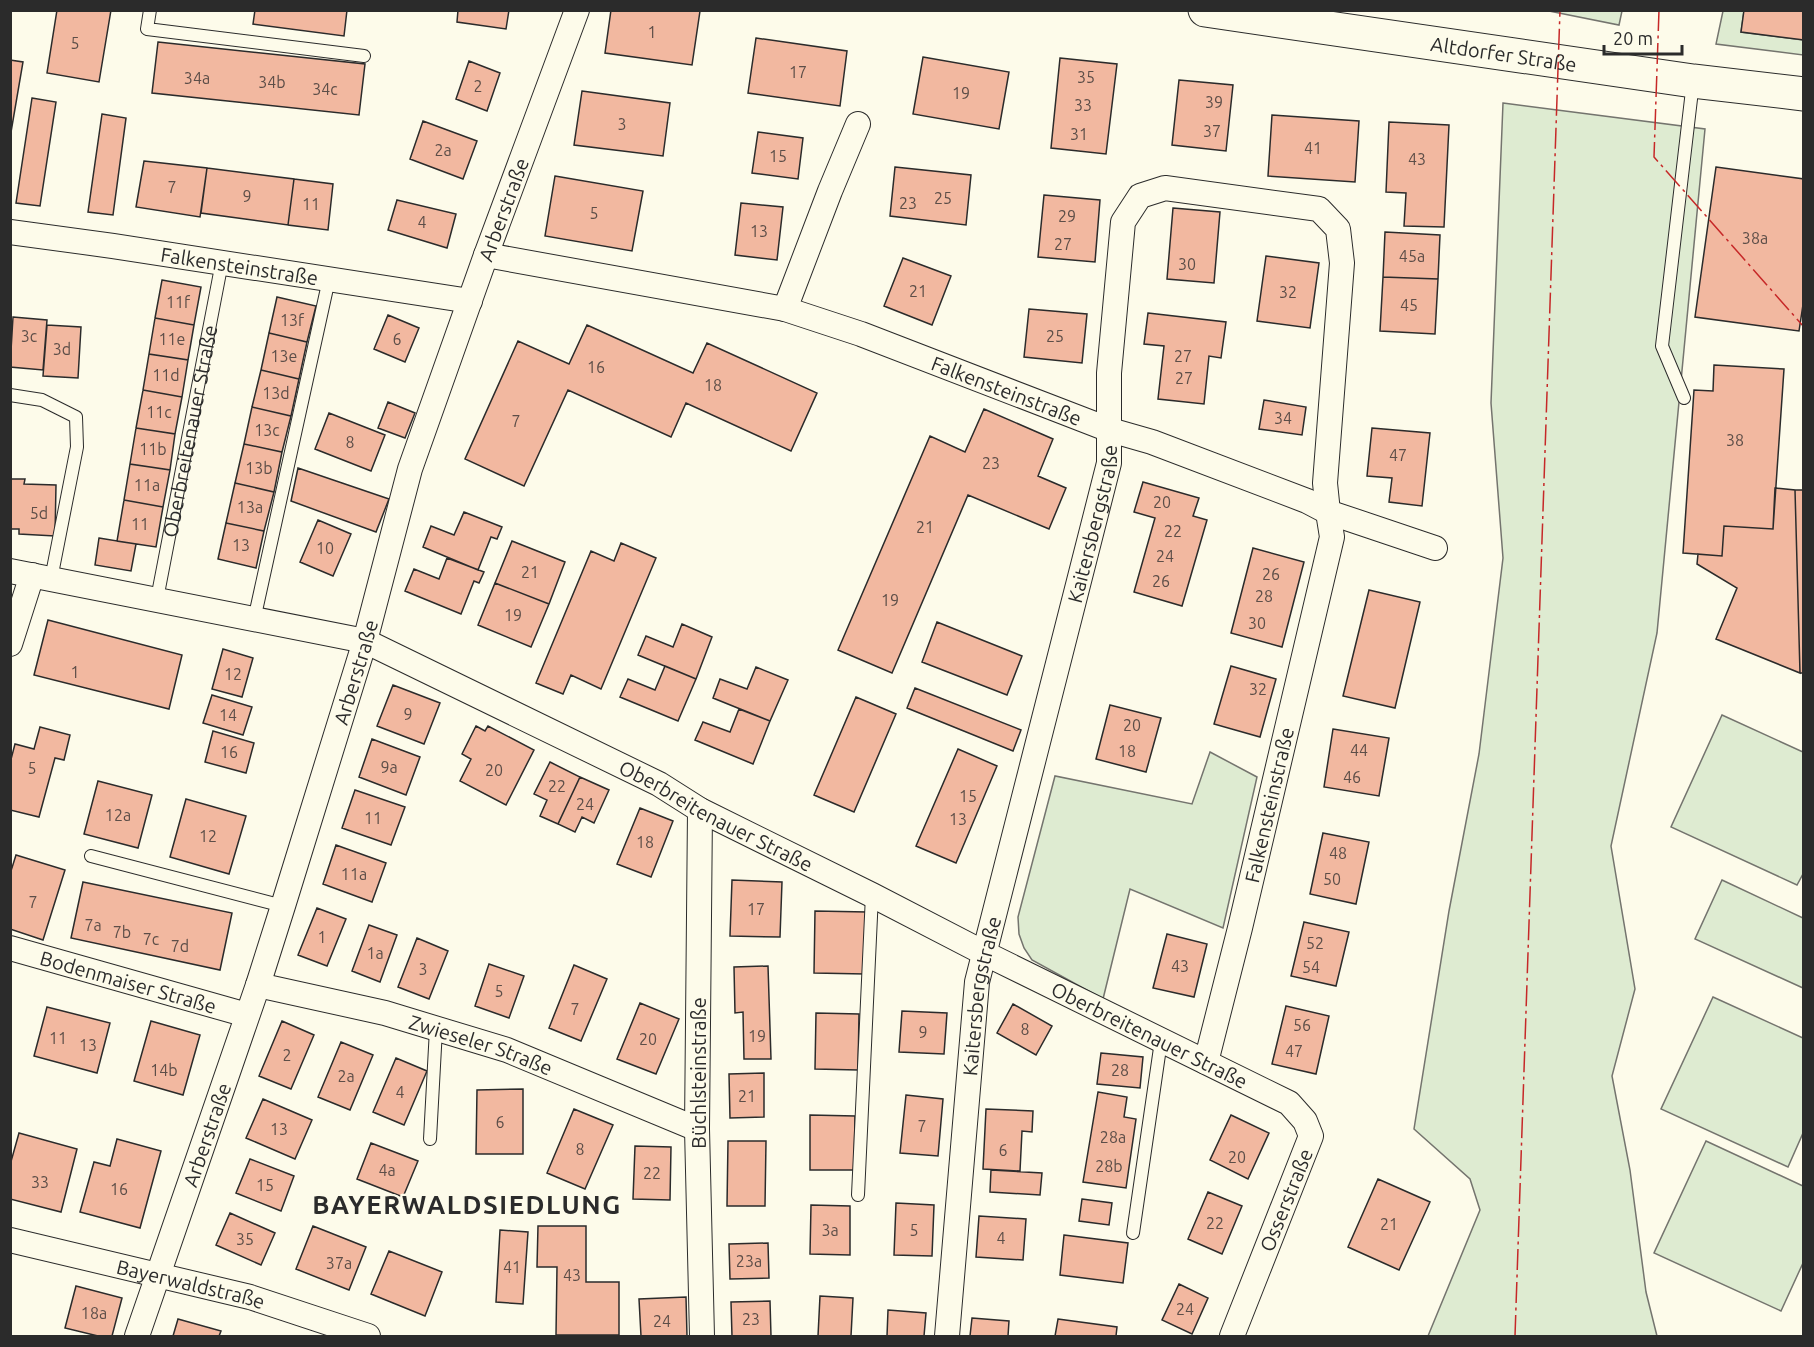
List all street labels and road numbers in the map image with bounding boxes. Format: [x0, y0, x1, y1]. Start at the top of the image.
street label: Altdorfer Straße [1429, 32, 1578, 75]
street label: Arberstraße [473, 155, 533, 264]
street label: Falkensteinstraße [159, 242, 320, 289]
street label: Oberbreitenauer Straße [158, 323, 221, 539]
street label: Falkensteinstraße [928, 351, 1085, 429]
street label: Kaitersbergstraße [1062, 445, 1121, 605]
street label: Arberstraße [328, 617, 382, 727]
street label: Falkensteinstraße [1240, 725, 1298, 885]
street label: Oberbreitenauer Straße [616, 755, 817, 875]
street label: Kaitersbergstraße [958, 914, 1005, 1077]
street label: Bodenmaiser Straße [38, 946, 219, 1017]
street label: Oberbreitenauer Straße [1048, 977, 1252, 1092]
street label: Büchlsteinstraße [687, 997, 710, 1149]
street label: Zwieseler Straße [406, 1010, 556, 1079]
street label: Arberstraße [178, 1080, 235, 1190]
street label: Osserstraße [1255, 1145, 1317, 1255]
street label: Bayerwaldstraße [114, 1254, 268, 1313]

